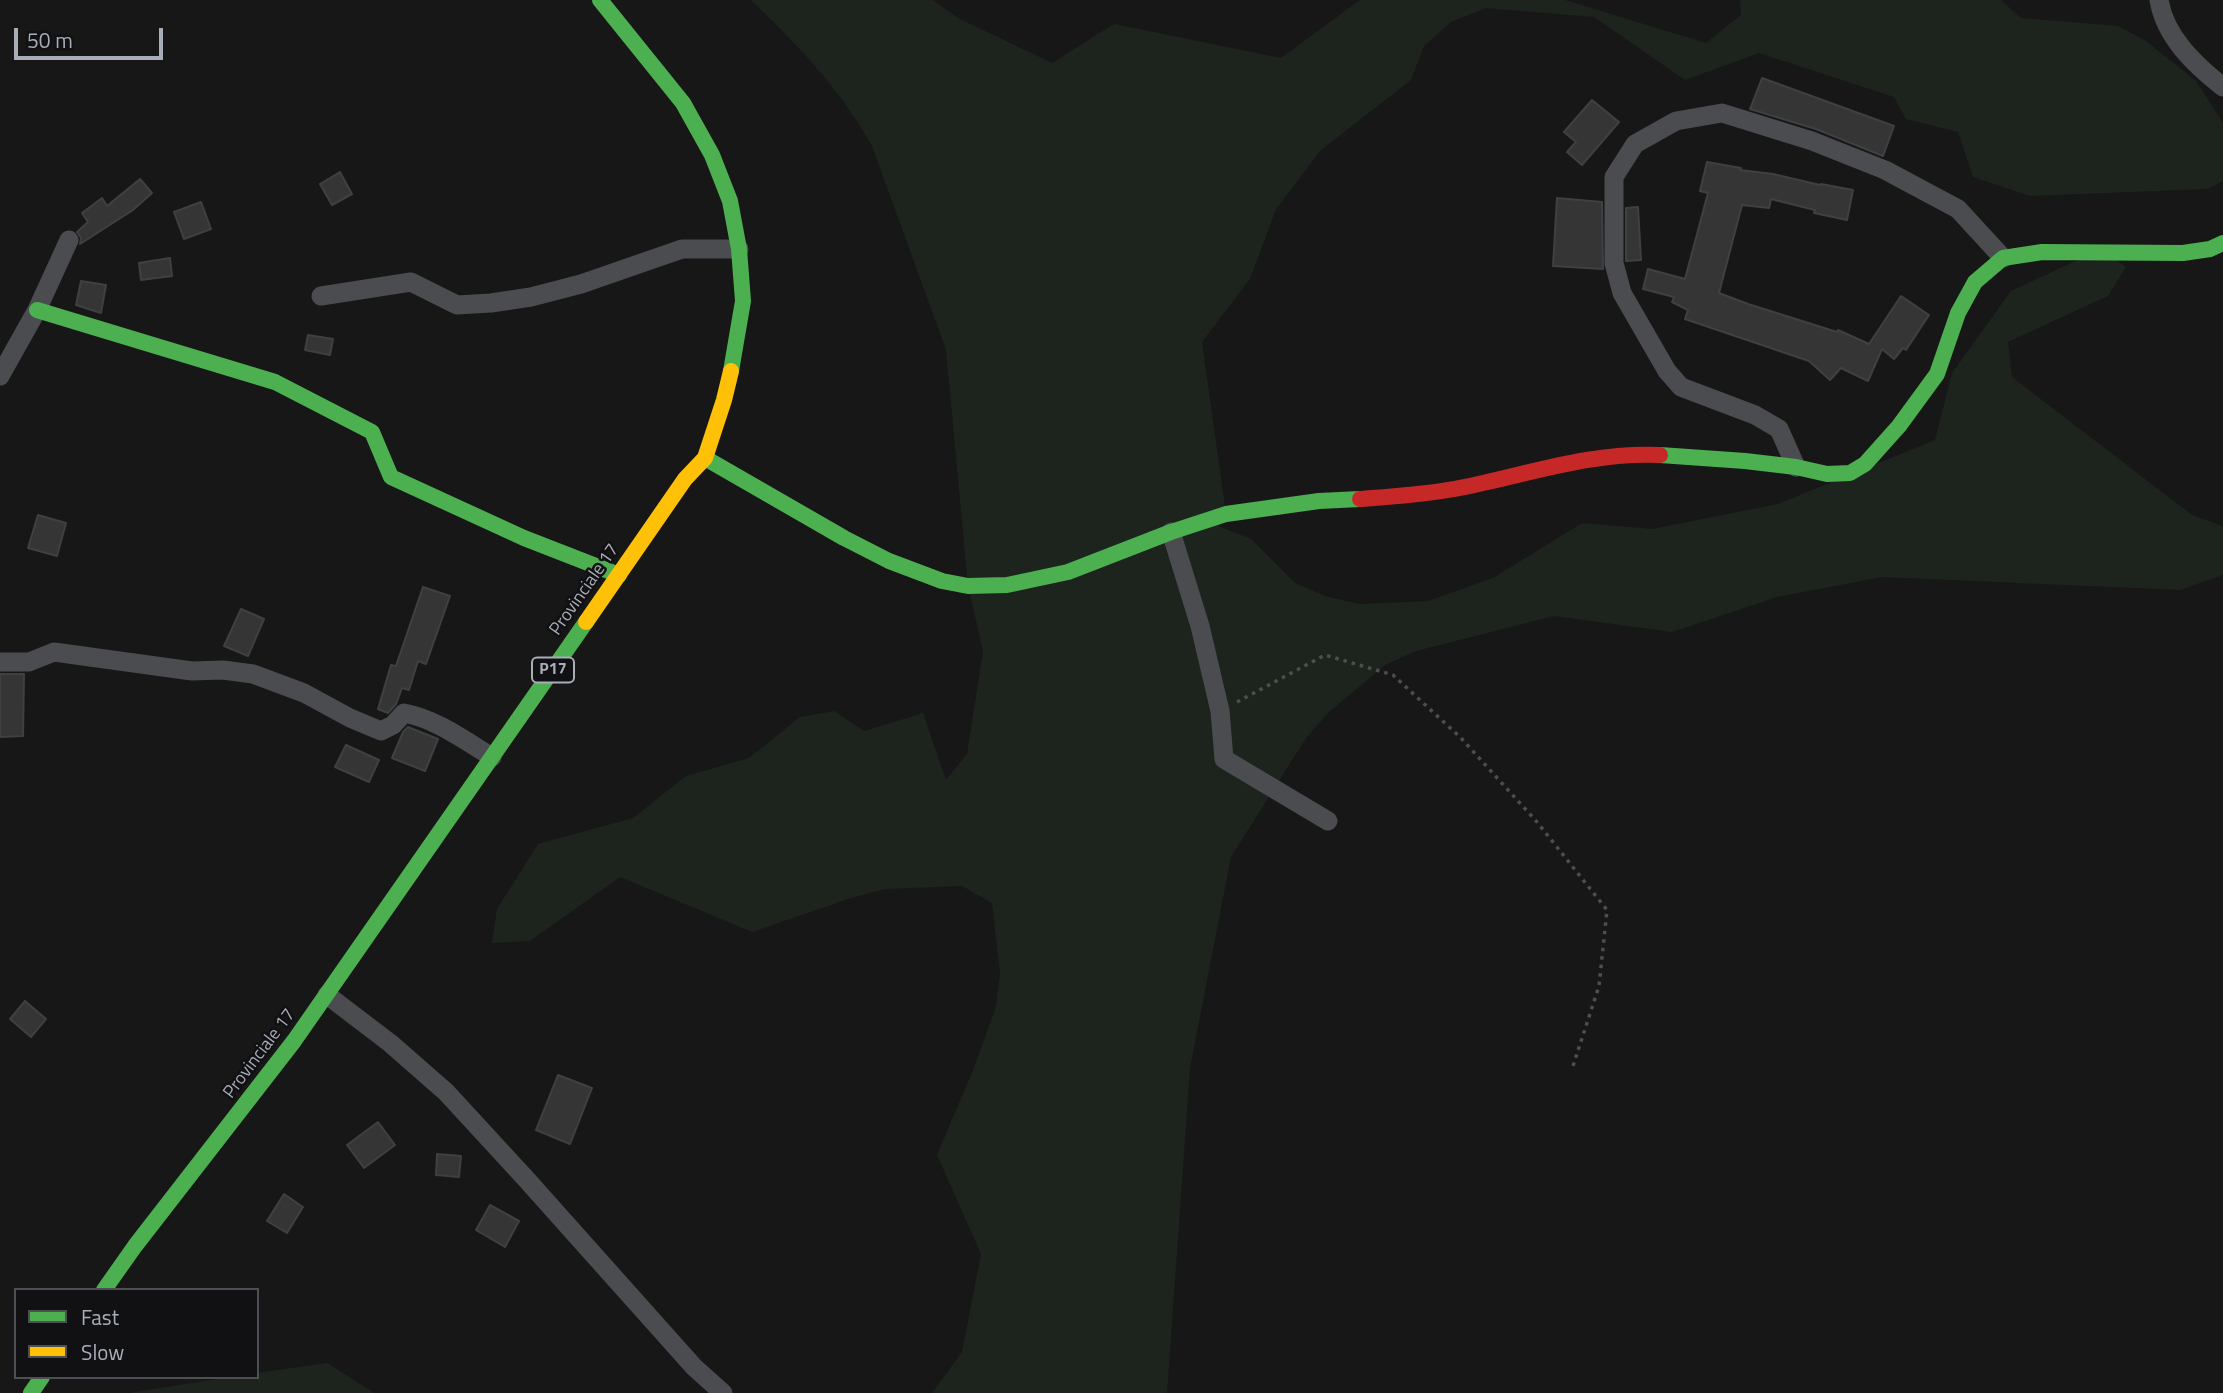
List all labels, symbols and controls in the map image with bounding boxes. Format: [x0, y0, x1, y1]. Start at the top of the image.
scale bar [18, 14, 166, 58]
text: 50 m [27, 24, 73, 56]
street label: Provinciale 17 [546, 540, 624, 640]
road number: P17 [532, 657, 574, 682]
street label: Provinciale 17 [219, 1005, 301, 1103]
legend [14, 1288, 259, 1379]
text: Fast [81, 1301, 119, 1333]
text: Slow [81, 1336, 124, 1368]

